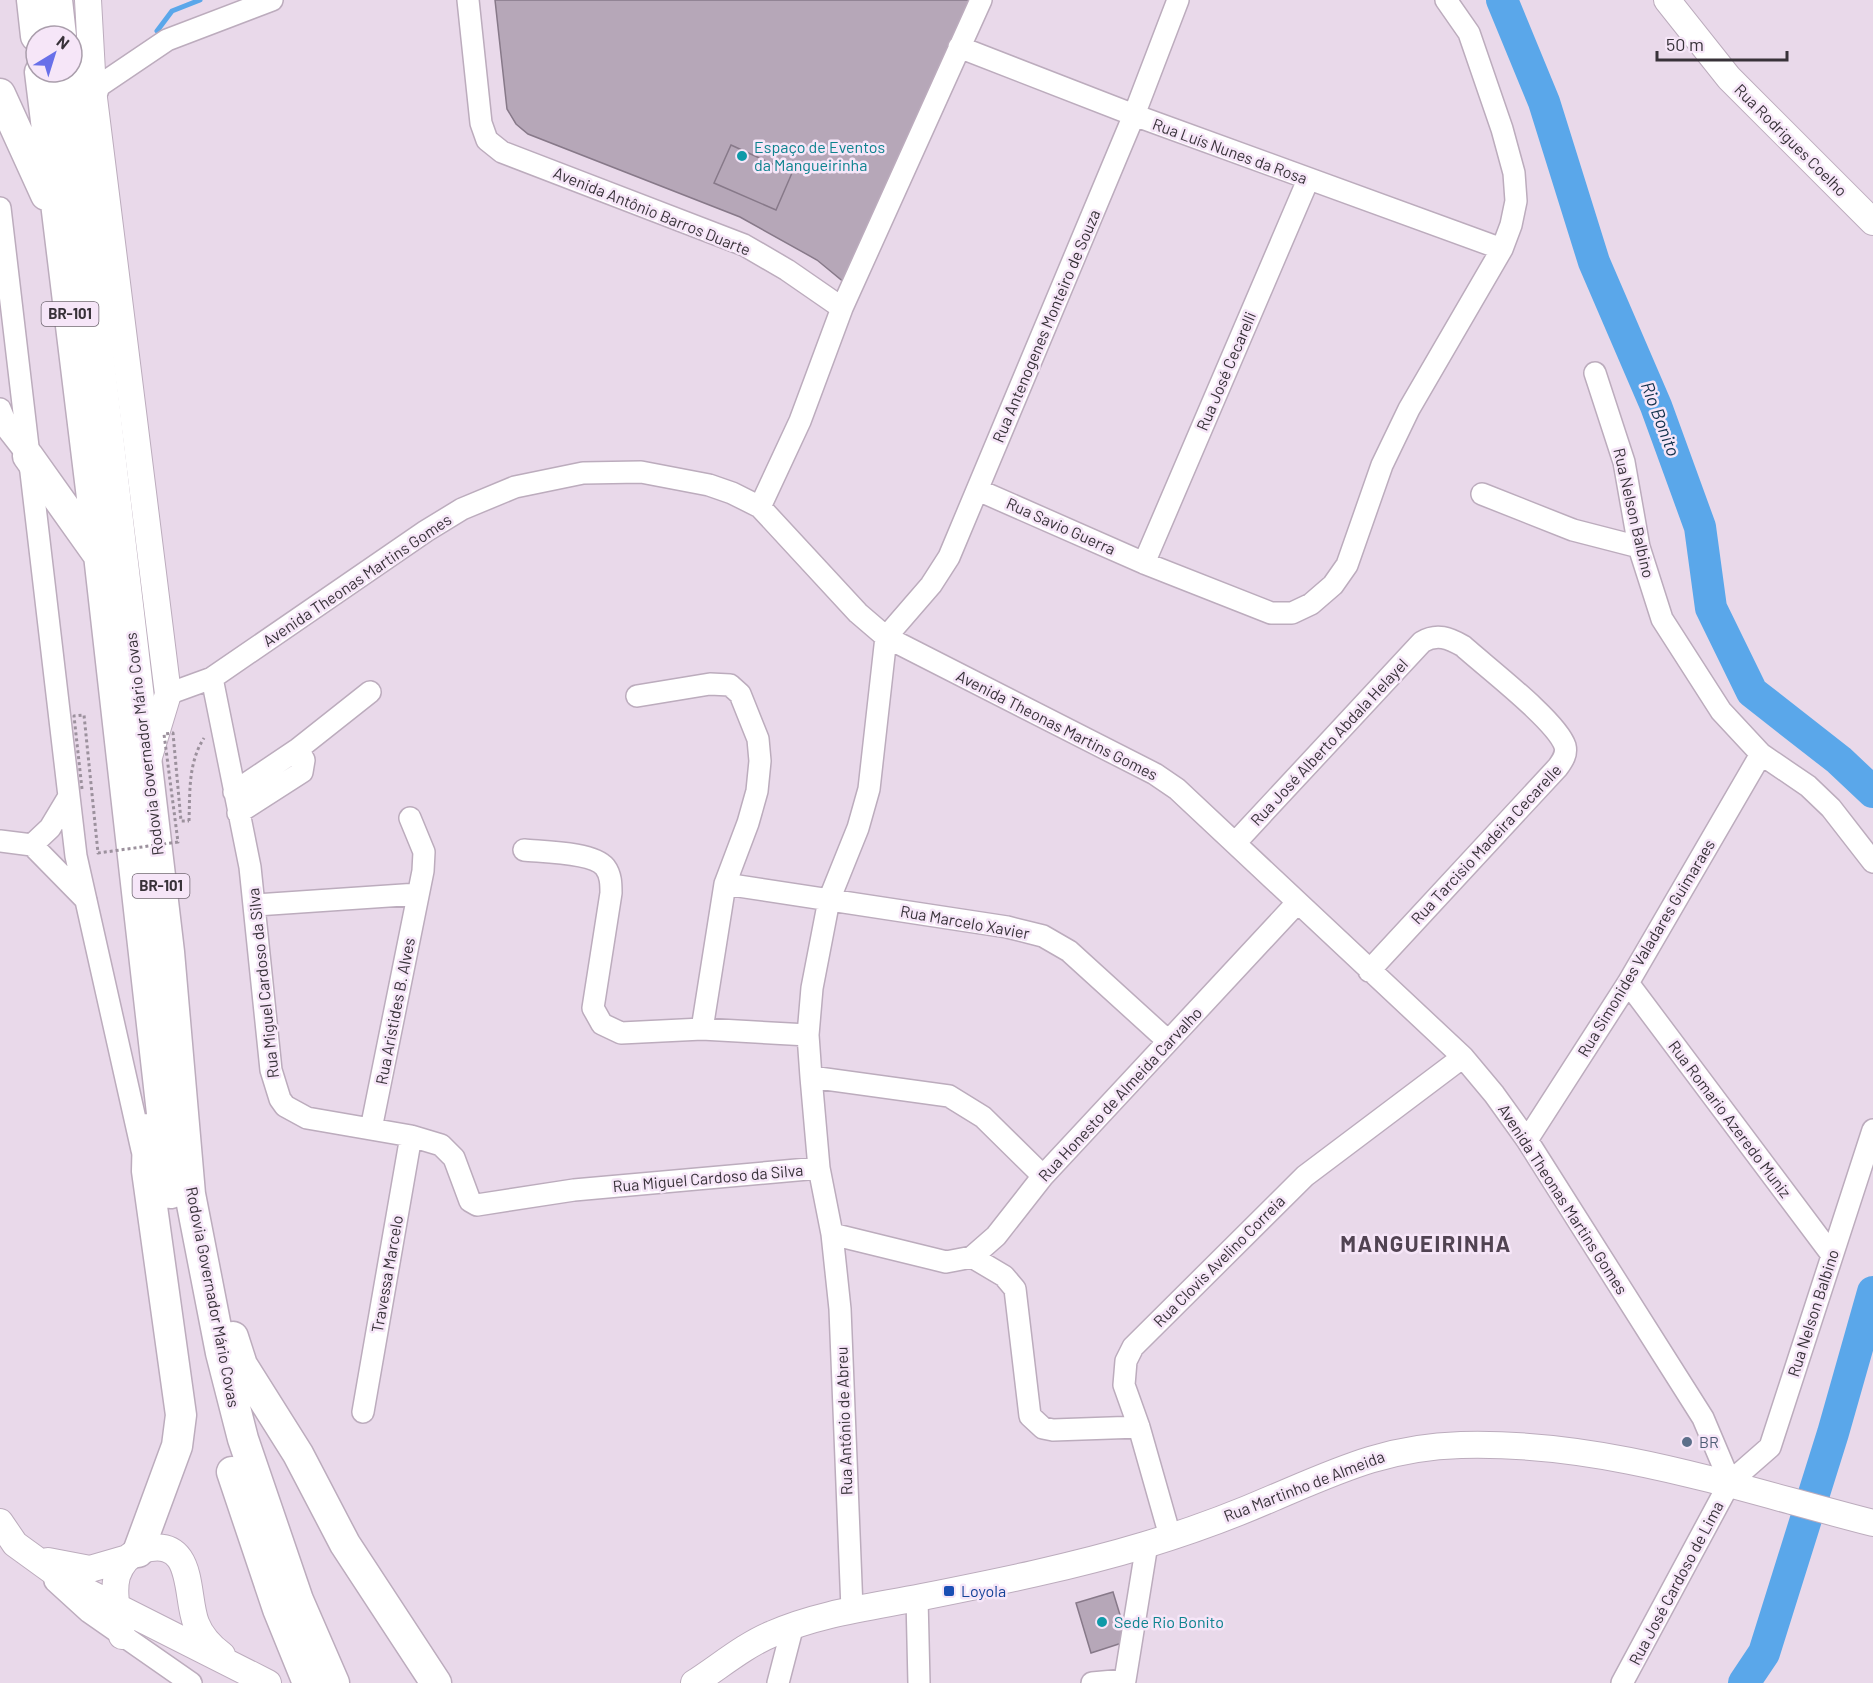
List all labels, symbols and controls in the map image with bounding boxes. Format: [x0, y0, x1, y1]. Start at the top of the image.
north arrow [24, 24, 84, 84]
scale bar [1657, 24, 1788, 62]
text: N [54, 31, 74, 53]
text: 50 m [1666, 33, 1704, 55]
street label: Rua Rodrigues Coelho [1731, 79, 1852, 200]
street label: Rua Luís Nunes da Rosa [1150, 114, 1310, 187]
place label: Espaço de Eventos da Mangueirinha [754, 137, 885, 174]
marker: Espaço de Eventos da Mangueirinha [735, 149, 749, 163]
street label: Avenida Antônio Barros Duarte [551, 162, 754, 259]
street label: Rua Antenogenes Monteiro de Souza [988, 206, 1103, 445]
road number: BR-101 [42, 302, 98, 326]
street label: Rua José Cecarelli [1192, 308, 1259, 433]
water label: Rio Bonito [1637, 378, 1685, 459]
street label: Rua Nelson Balbino [1610, 446, 1659, 580]
street label: Rua Savio Guerra [1004, 493, 1119, 558]
street label: Avenida Theonas Martins Gomes [259, 509, 455, 650]
street label: Rodovia Governador Mário Covas [120, 631, 167, 857]
street label: Rua José Alberto Abdala Helayel [1246, 654, 1411, 829]
street label: Avenida Theonas Martins Gomes [953, 665, 1161, 784]
street label: Rua Tarcisio Madeira Cecarelle [1407, 760, 1565, 928]
street label: Rua Simonides Valadares Guimaraes [1573, 836, 1718, 1060]
road number: BR-101 [132, 874, 190, 898]
street label: Rua Miguel Cardoso da Silva [243, 887, 282, 1079]
street label: Rua Marcelo Xavier [899, 901, 1031, 942]
street label: Rua Aristides B. Alves [371, 936, 418, 1086]
street label: Rua Honesto de Almeida Carvalho [1034, 1003, 1205, 1185]
street label: Rua Romario Azeredo Muniz [1665, 1036, 1796, 1201]
street label: Avenida Theonas Martins Gomes [1495, 1100, 1632, 1298]
street label: Rua Miguel Cardoso da Silva [612, 1160, 804, 1195]
street label: Rodovia Governador Mário Covas [183, 1185, 244, 1409]
street label: Rua Clovis Avelino Correia [1149, 1191, 1288, 1330]
street label: Travessa Marcelo [367, 1214, 406, 1334]
district label: MANGUEIRINHA [1340, 1230, 1512, 1256]
street label: Rua Nelson Balbino [1783, 1247, 1842, 1379]
street label: Rua Antônio de Abreu [831, 1346, 856, 1496]
place label: BR [1699, 1432, 1719, 1451]
marker: BR [1680, 1435, 1694, 1449]
street label: Rua Martinho de Almeida [1221, 1446, 1387, 1525]
street label: Rua José Cardoso de Lima [1624, 1498, 1727, 1668]
place label: Loyola [961, 1581, 1006, 1600]
marker: Loyola [942, 1584, 956, 1598]
place label: Sede Rio Bonito [1114, 1612, 1224, 1631]
marker: Sede Rio Bonito [1095, 1615, 1109, 1629]

